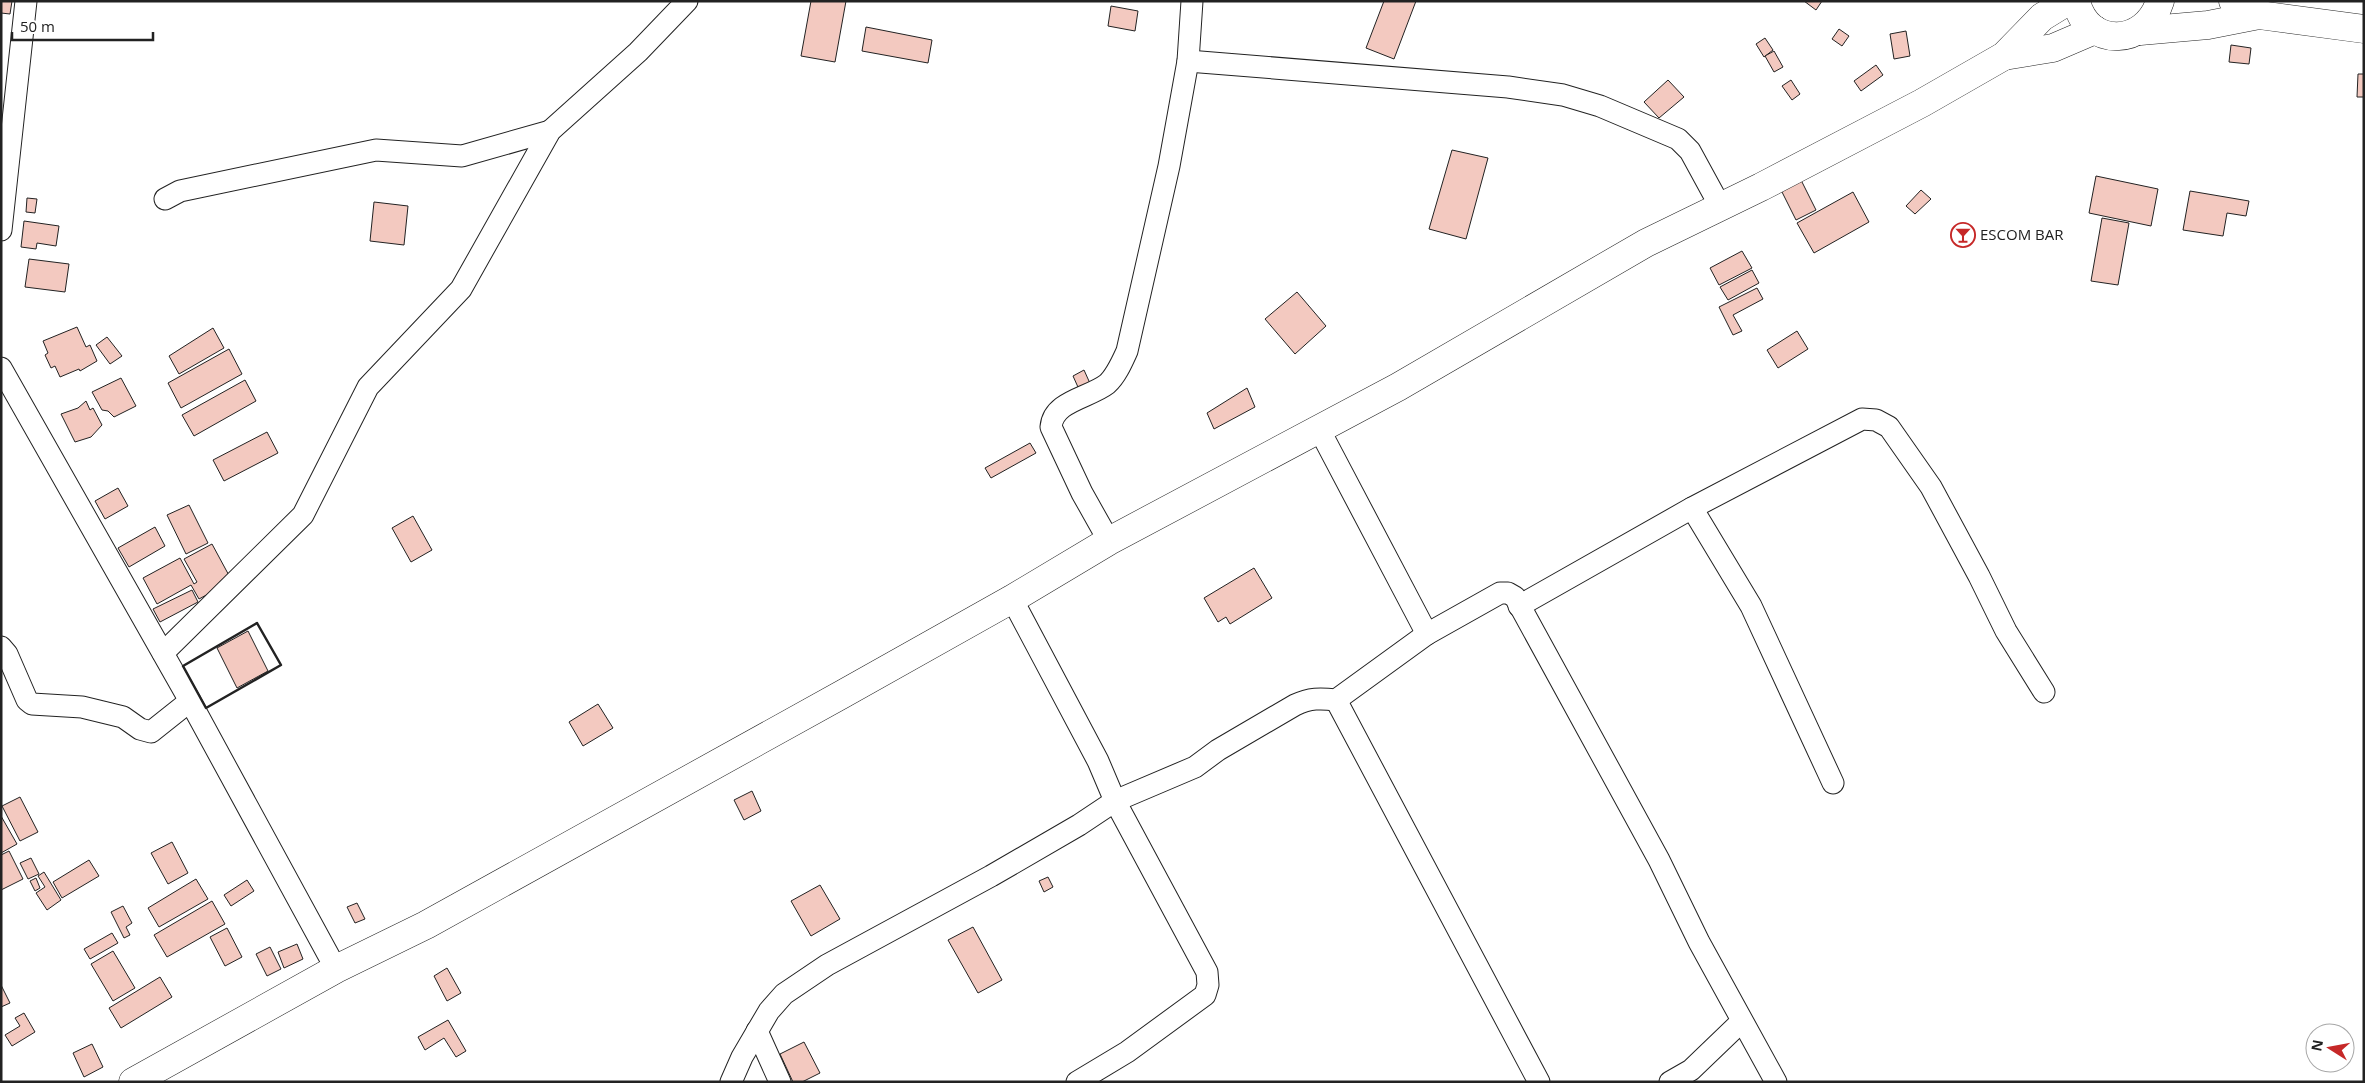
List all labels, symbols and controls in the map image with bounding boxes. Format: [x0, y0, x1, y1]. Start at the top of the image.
scale bar [12, 10, 154, 42]
text: 50 m [20, 16, 55, 36]
bar icon: ESCOM BAR [1950, 222, 1976, 248]
place label: ESCOM BAR [1980, 224, 2064, 244]
north arrow [2305, 1023, 2355, 1073]
text: N [2306, 1038, 2327, 1053]

